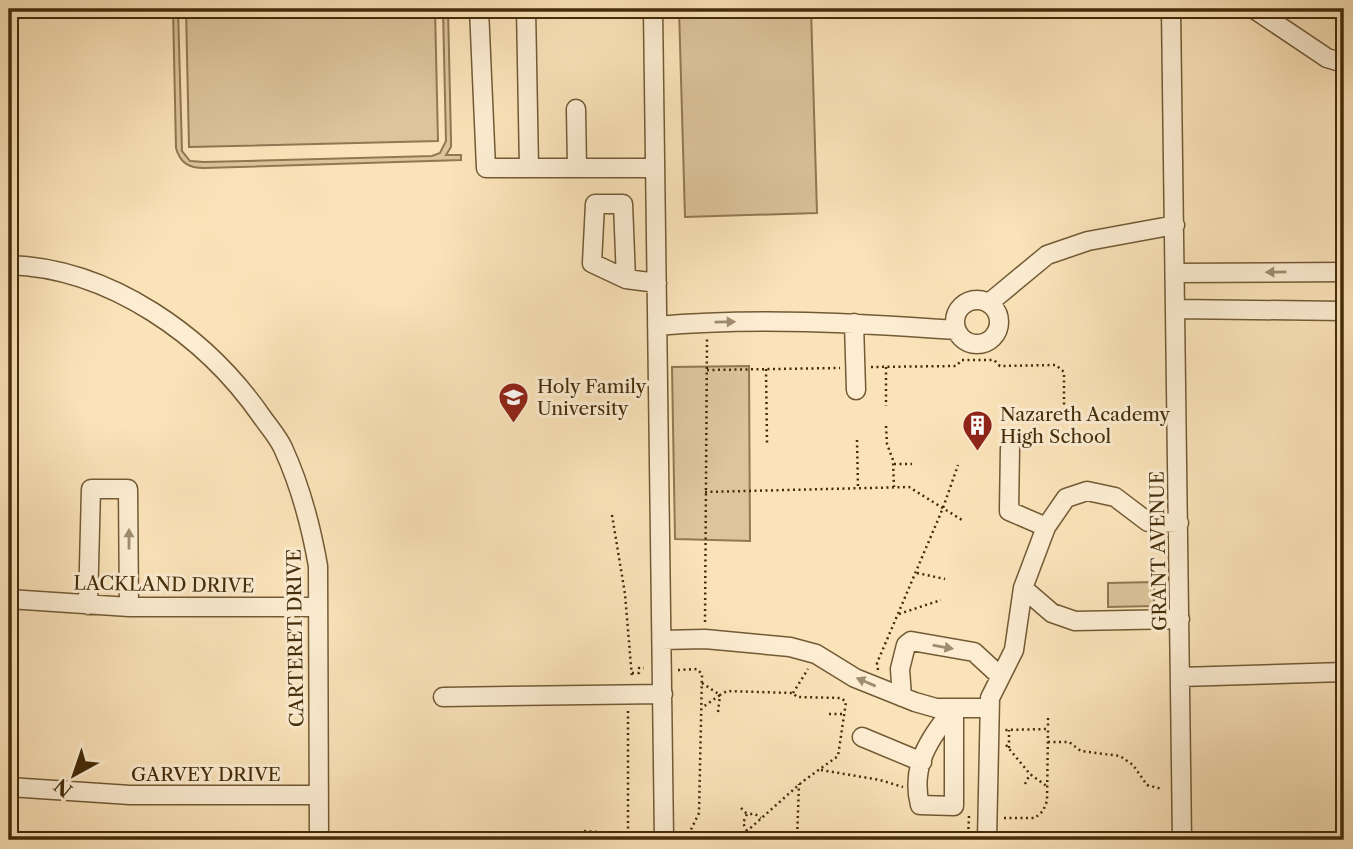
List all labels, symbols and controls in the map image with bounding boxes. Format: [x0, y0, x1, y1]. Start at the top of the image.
one-way arrow [1265, 266, 1287, 278]
one-way arrow [715, 316, 737, 327]
place label: Holy Family University [537, 375, 647, 420]
school or university icon: Holy Family University [497, 380, 531, 424]
place label: Nazareth Academy High School [1000, 403, 1171, 448]
building icon: Nazareth Academy High School [960, 408, 994, 452]
street label: GRANT AVENUE [1146, 471, 1171, 631]
one-way arrow [123, 528, 135, 550]
street label: CARTERET DRIVE [282, 549, 309, 727]
street label: LACKLAND DRIVE [73, 571, 255, 598]
one-way arrow [932, 642, 954, 653]
one-way arrow [855, 677, 876, 688]
north arrow [38, 740, 108, 810]
street label: GARVEY DRIVE [131, 763, 281, 786]
text: N [50, 774, 77, 802]

